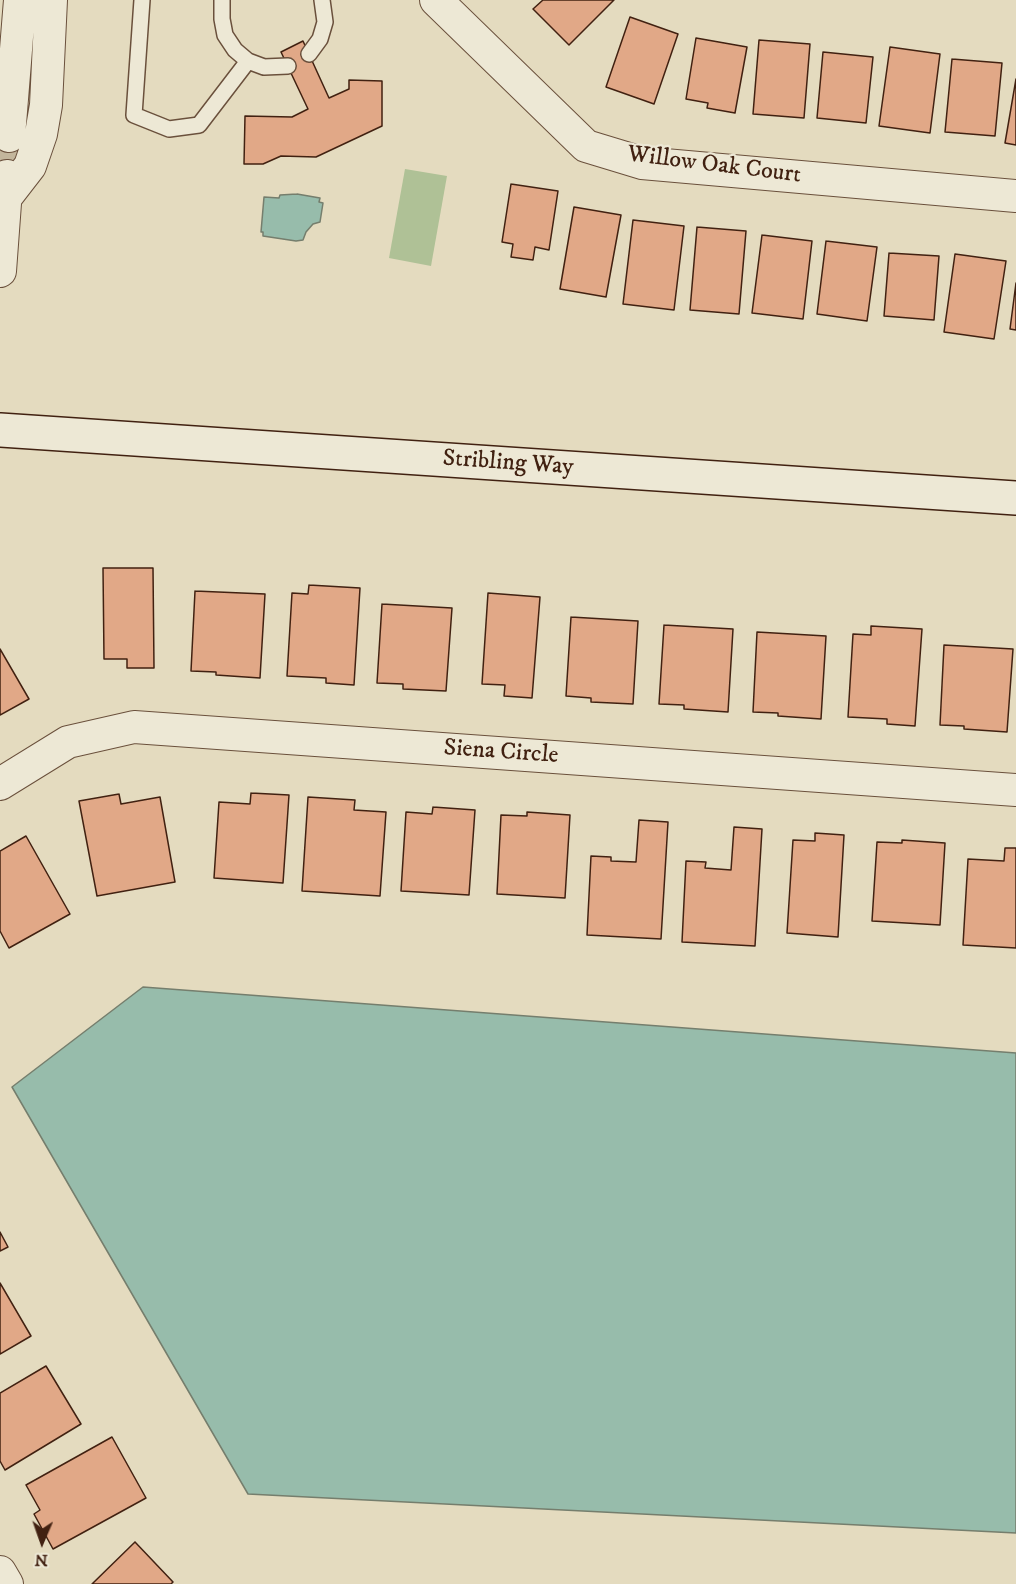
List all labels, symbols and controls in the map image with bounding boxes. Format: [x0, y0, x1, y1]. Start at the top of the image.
street label: Willow Oak Court [626, 141, 802, 191]
street label: Stribling Way [442, 445, 574, 483]
street label: Siena Circle [443, 735, 559, 771]
north arrow [12, 1512, 72, 1572]
text: N [34, 1550, 48, 1570]

